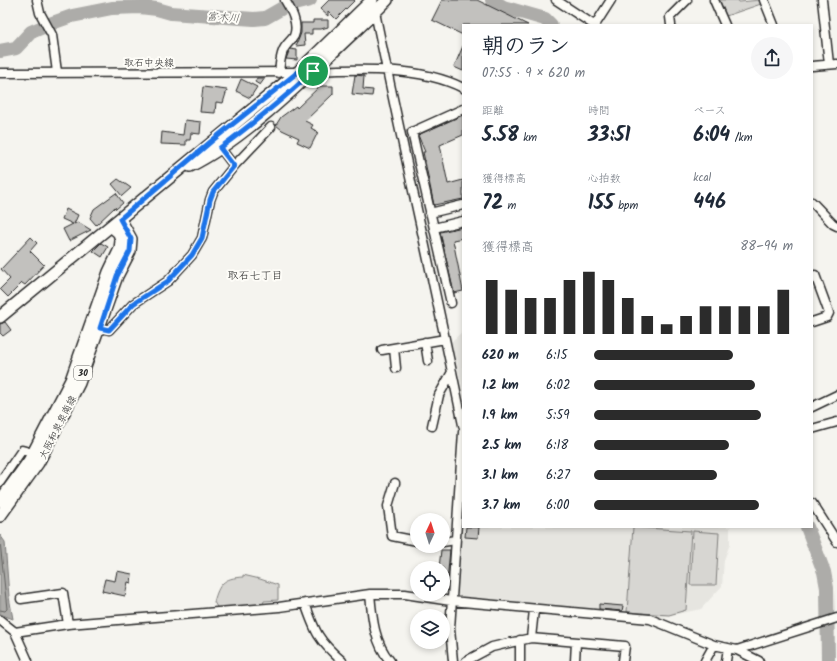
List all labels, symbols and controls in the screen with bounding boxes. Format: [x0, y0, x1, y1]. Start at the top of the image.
water label: 富木川 [206, 8, 240, 28]
text: 朝のラン [482, 30, 570, 65]
button: share [751, 37, 793, 79]
pin [296, 54, 330, 88]
street label: 取石中央線 [124, 55, 174, 71]
icon: arrive [302, 60, 324, 82]
text: 07:55 · 9 × 620 m [482, 63, 585, 84]
text: 距離 [482, 102, 504, 120]
text: 時間 [588, 102, 610, 120]
text: ペース [693, 102, 726, 120]
text: 5.58 [482, 120, 519, 152]
text: 33:51 [588, 120, 631, 152]
text: 6:04 [693, 120, 730, 152]
text: km [519, 129, 537, 147]
text: /km [730, 129, 752, 147]
text: kcal [693, 169, 711, 187]
text: 獲得標高 [482, 170, 526, 188]
text: 心拍数 [588, 170, 621, 188]
text: 446 [693, 187, 726, 219]
text: 72 [482, 188, 503, 220]
text: 155 [588, 188, 614, 220]
text: m [503, 197, 516, 215]
text: bpm [614, 197, 638, 215]
text: 88–94 m [740, 236, 793, 257]
text: 獲得標高 [482, 237, 534, 258]
district label: 取石七丁目 [228, 267, 283, 285]
text: 620 m [482, 345, 519, 366]
text: 6:15 [546, 345, 568, 366]
road number: 30 [74, 366, 92, 380]
text: 1.2 km [482, 375, 519, 396]
text: 6:02 [546, 375, 570, 396]
street label: 大阪和泉泉南線 [35, 393, 81, 462]
text: 1.9 km [482, 405, 518, 426]
text: 5:59 [546, 405, 570, 426]
text: 2.5 km [482, 435, 521, 456]
text: 6:18 [546, 435, 568, 456]
text: 3.1 km [482, 465, 518, 486]
text: 6:27 [546, 465, 570, 486]
text: 3.7 km [482, 495, 520, 516]
text: 6:00 [546, 495, 569, 516]
north arrow [410, 513, 450, 553]
map controls [410, 513, 450, 649]
button: locate [410, 561, 450, 601]
button: layers [410, 609, 450, 649]

